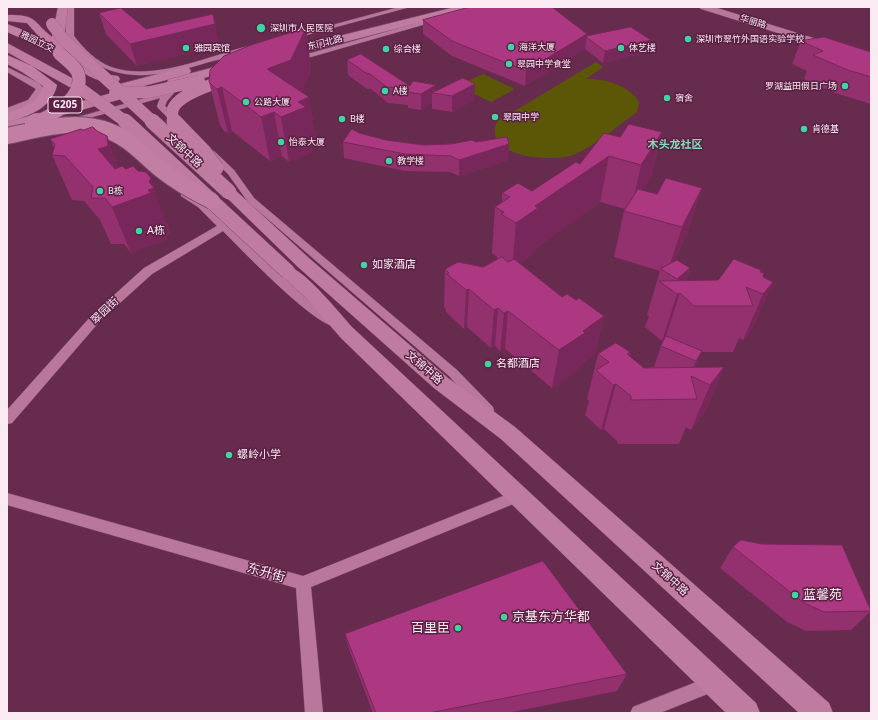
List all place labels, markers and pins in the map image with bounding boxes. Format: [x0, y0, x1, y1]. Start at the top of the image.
marker: 深圳市人民医院 [255, 22, 267, 34]
place label: 深圳市人民医院 [270, 23, 333, 33]
marker: 深圳市翠竹外国语实验学校 [683, 34, 693, 44]
place label: 深圳市翠竹外国语实验学校 [696, 34, 804, 44]
marker: 海洋大厦 [506, 42, 516, 52]
place label: 海洋大厦 [519, 42, 555, 52]
marker: 雅园宾馆 [181, 43, 191, 53]
place label: 雅园宾馆 [194, 43, 230, 53]
marker: 体艺楼 [616, 43, 626, 53]
place label: 体艺楼 [629, 43, 656, 53]
marker: 综合楼 [381, 44, 391, 54]
place label: 综合楼 [394, 44, 421, 54]
marker: 翠园中学食堂 [504, 59, 514, 69]
place label: 翠园中学食堂 [517, 59, 571, 69]
place label: 罗湖益田假日广场 [765, 81, 837, 91]
marker: 罗湖益田假日广场 [840, 81, 850, 91]
marker: A楼 [380, 86, 390, 96]
place label: A楼 [393, 86, 408, 96]
marker: 宿舍 [662, 93, 672, 103]
place label: 宿舍 [675, 93, 693, 103]
marker: 公路大厦 [241, 97, 251, 107]
place label: 公路大厦 [254, 97, 290, 107]
marker: 翠园中学 [490, 112, 500, 122]
place label: 翠园中学 [503, 112, 539, 122]
marker: B楼 [337, 114, 347, 124]
place label: B楼 [350, 114, 365, 124]
marker: 肯德基 [799, 124, 809, 134]
place label: 肯德基 [812, 124, 839, 134]
marker: 怡泰大厦 [276, 137, 286, 147]
place label: 怡泰大厦 [289, 137, 325, 147]
marker: 教学楼 [384, 156, 394, 166]
place label: 教学楼 [397, 156, 424, 166]
marker: B栋 [95, 186, 105, 196]
place label: B栋 [108, 186, 123, 196]
place label: A栋 [147, 224, 165, 238]
marker: A栋 [134, 226, 144, 236]
place label: 如家酒店 [372, 258, 416, 272]
marker: 如家酒店 [359, 260, 369, 270]
place label: 名都酒店 [496, 357, 540, 371]
marker: 名都酒店 [483, 359, 493, 369]
place label: 螺岭小学 [237, 448, 281, 462]
marker: 螺岭小学 [224, 450, 234, 460]
place label: 蓝馨苑 [803, 587, 842, 603]
marker: 蓝馨苑 [790, 590, 800, 600]
place label: 京基东方华都 [512, 609, 590, 625]
marker: 京基东方华都 [499, 612, 509, 622]
place label: 百里臣 [411, 620, 450, 636]
marker: 百里臣 [453, 623, 463, 633]

